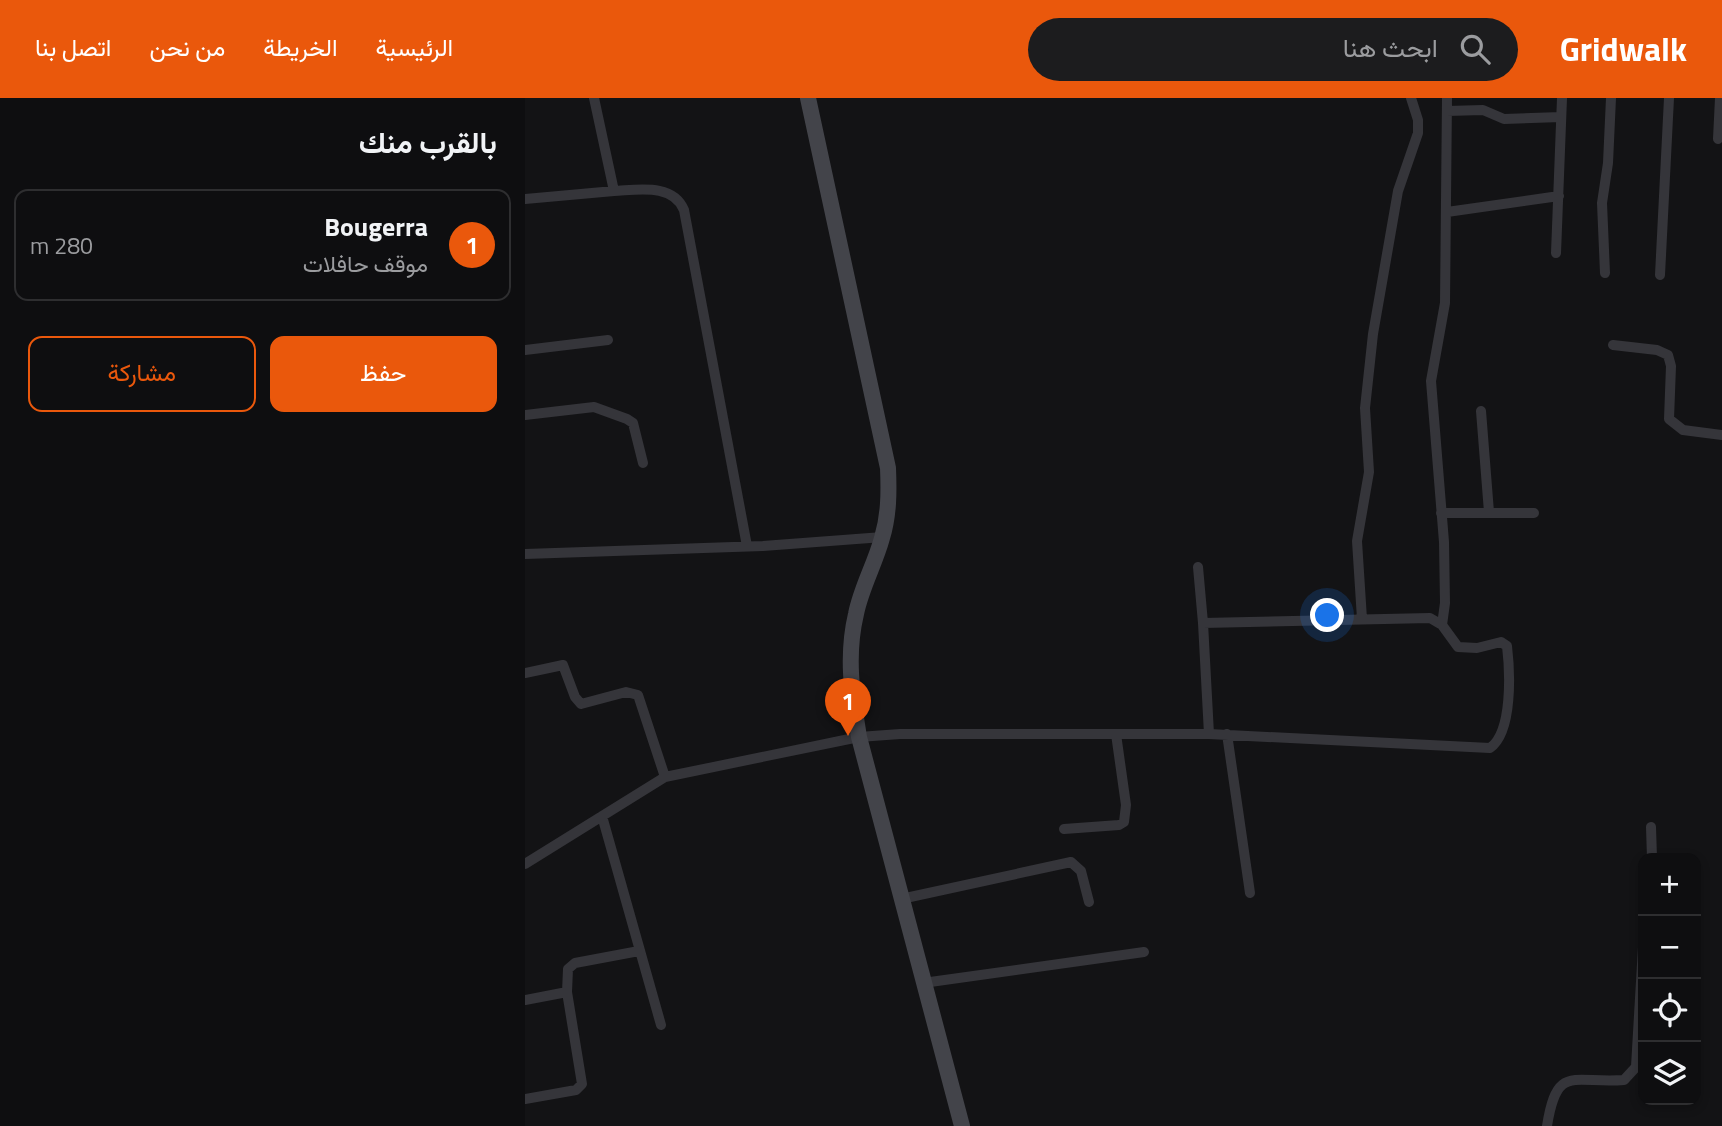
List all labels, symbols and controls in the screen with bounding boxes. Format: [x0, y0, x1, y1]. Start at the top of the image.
search box [1028, 18, 1518, 81]
text: Gridwalk [1560, 24, 1687, 74]
text: ابحث هنا [1343, 28, 1438, 67]
text: اتصل بنا [35, 29, 111, 65]
text: من نحن [149, 29, 225, 65]
text: الخريطة [263, 29, 338, 65]
text: الرئيسية [376, 29, 453, 65]
icon: search [1456, 30, 1494, 68]
text: بالقرب منك [359, 119, 497, 165]
text: Bougerra [324, 207, 428, 246]
text: 280 m [30, 228, 93, 263]
text: 1 [466, 228, 478, 263]
text: موقف حافلات [303, 246, 428, 281]
button: مشاركة [28, 336, 256, 412]
button: حفظ [270, 336, 497, 412]
your location [1310, 598, 1344, 632]
pin: 1 [825, 678, 871, 736]
map controls [1638, 853, 1701, 1105]
button: + [1638, 853, 1701, 916]
button: − [1638, 916, 1701, 979]
button: locate [1638, 979, 1701, 1042]
button: layers [1638, 1042, 1701, 1105]

